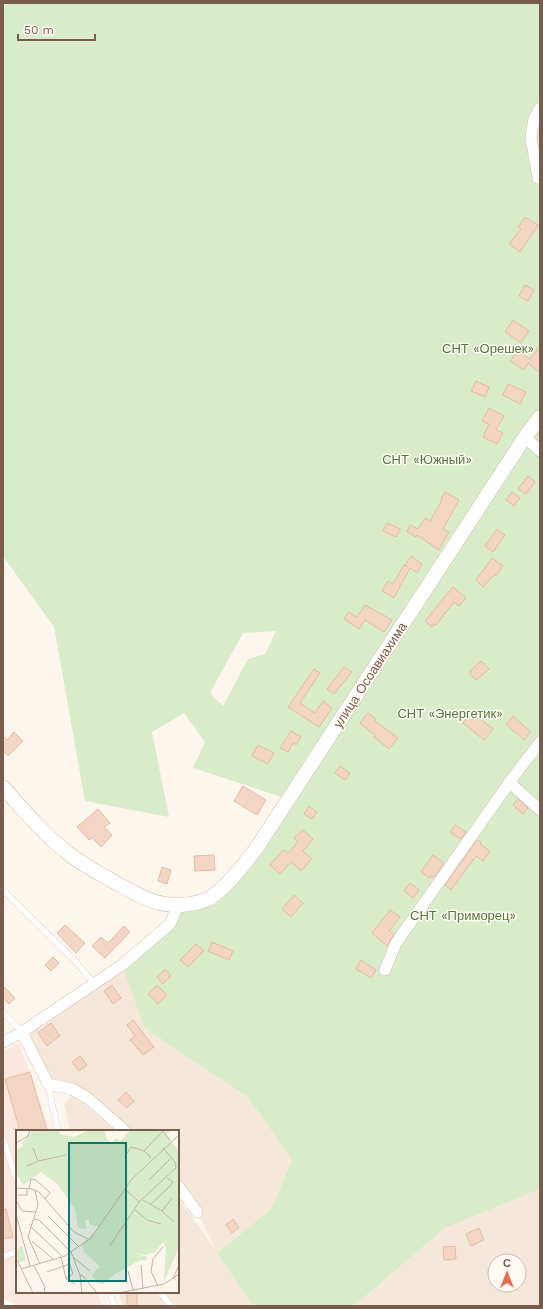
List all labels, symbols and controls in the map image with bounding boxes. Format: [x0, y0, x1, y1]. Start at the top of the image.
scale bar [18, 16, 95, 42]
text: 50 m [24, 23, 54, 37]
park label: СНТ «Орешек» [442, 341, 534, 356]
park label: СНТ «Южный» [382, 452, 472, 467]
street label: улица Осоавиахима [330, 619, 410, 731]
park label: СНТ «Энергетик» [397, 706, 503, 721]
park label: СНТ «Приморец» [410, 908, 516, 923]
inset map [16, 1130, 179, 1293]
north arrow [487, 1253, 527, 1293]
text: С [503, 1257, 511, 1270]

